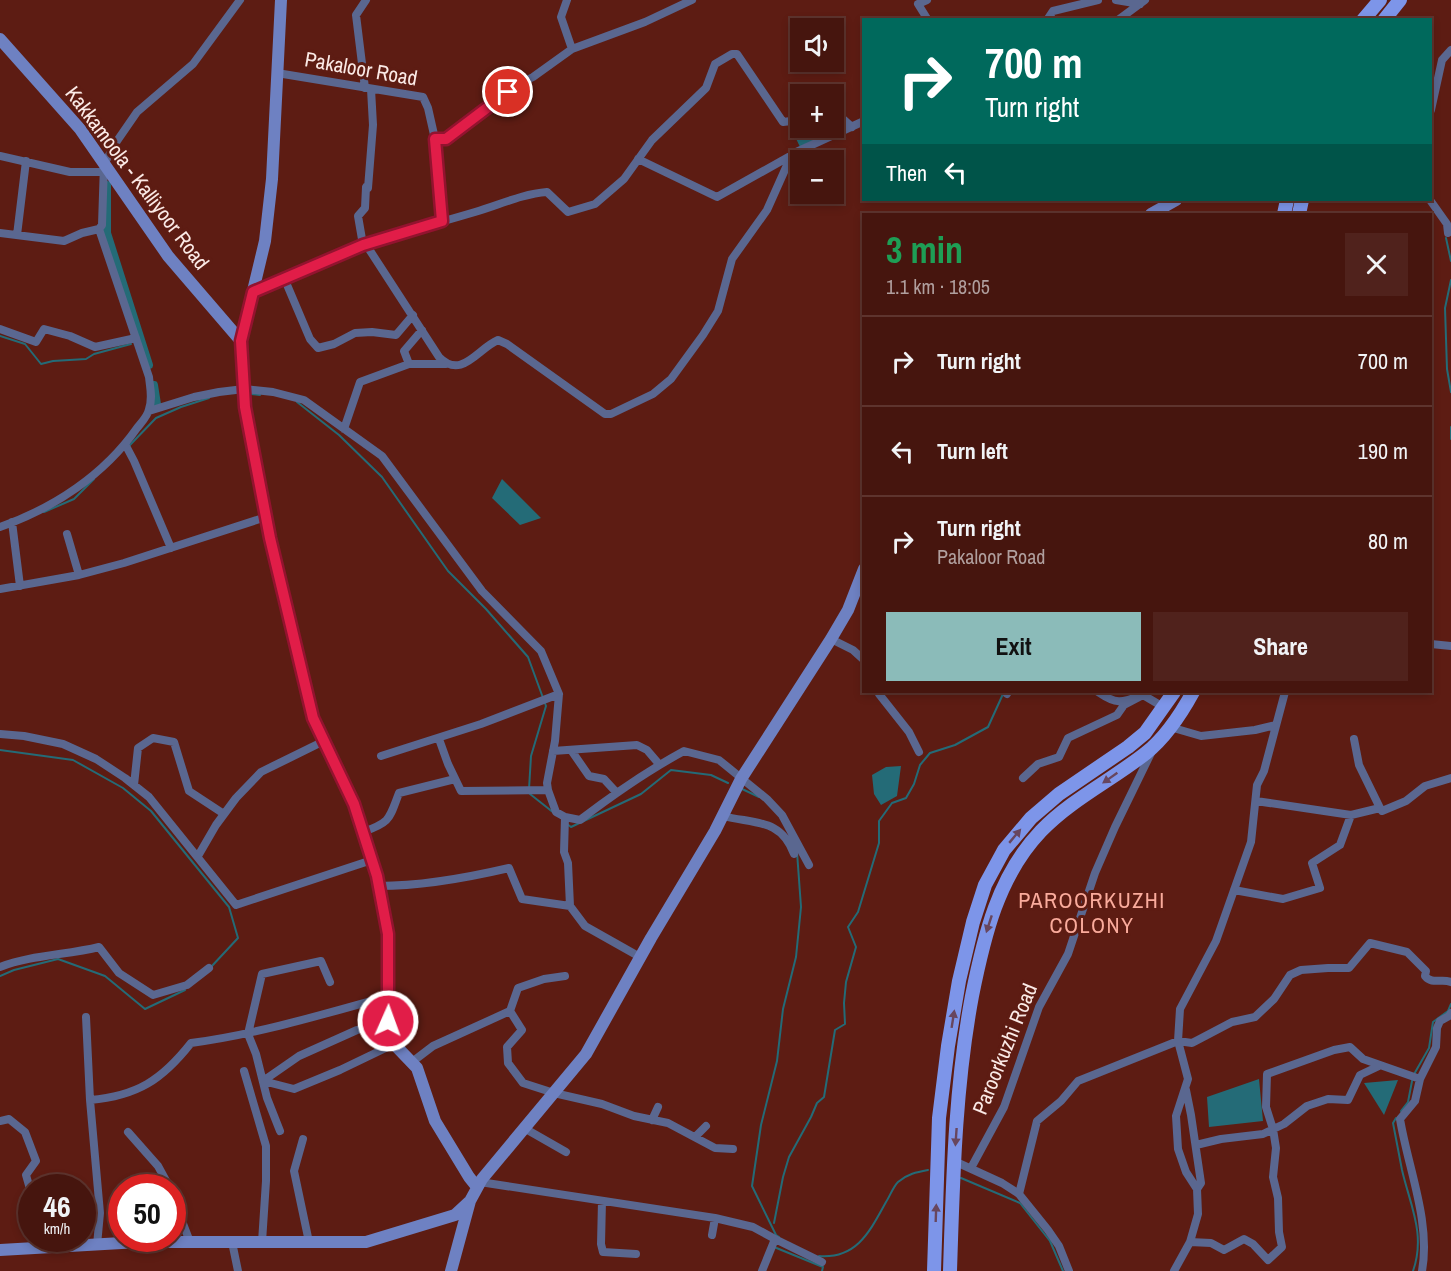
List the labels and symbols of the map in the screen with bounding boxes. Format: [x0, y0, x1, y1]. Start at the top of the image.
street label: Pakaloor Road [302, 44, 420, 93]
pin [482, 66, 533, 117]
street label: Kakkamoola - Kalliyoor Road [59, 80, 216, 275]
one-way arrow [1102, 772, 1118, 784]
one-way arrow [1008, 829, 1021, 844]
district label: PAROORKUZHI COLONY [1018, 885, 1166, 940]
one-way arrow [984, 915, 993, 933]
street label: Paroorkuzhi Road [965, 979, 1044, 1119]
position arrow [356, 989, 420, 1053]
one-way arrow [948, 1009, 957, 1028]
one-way arrow [951, 1127, 960, 1146]
speed limit sign: 50 [108, 1174, 186, 1252]
one-way arrow [932, 1203, 941, 1222]

